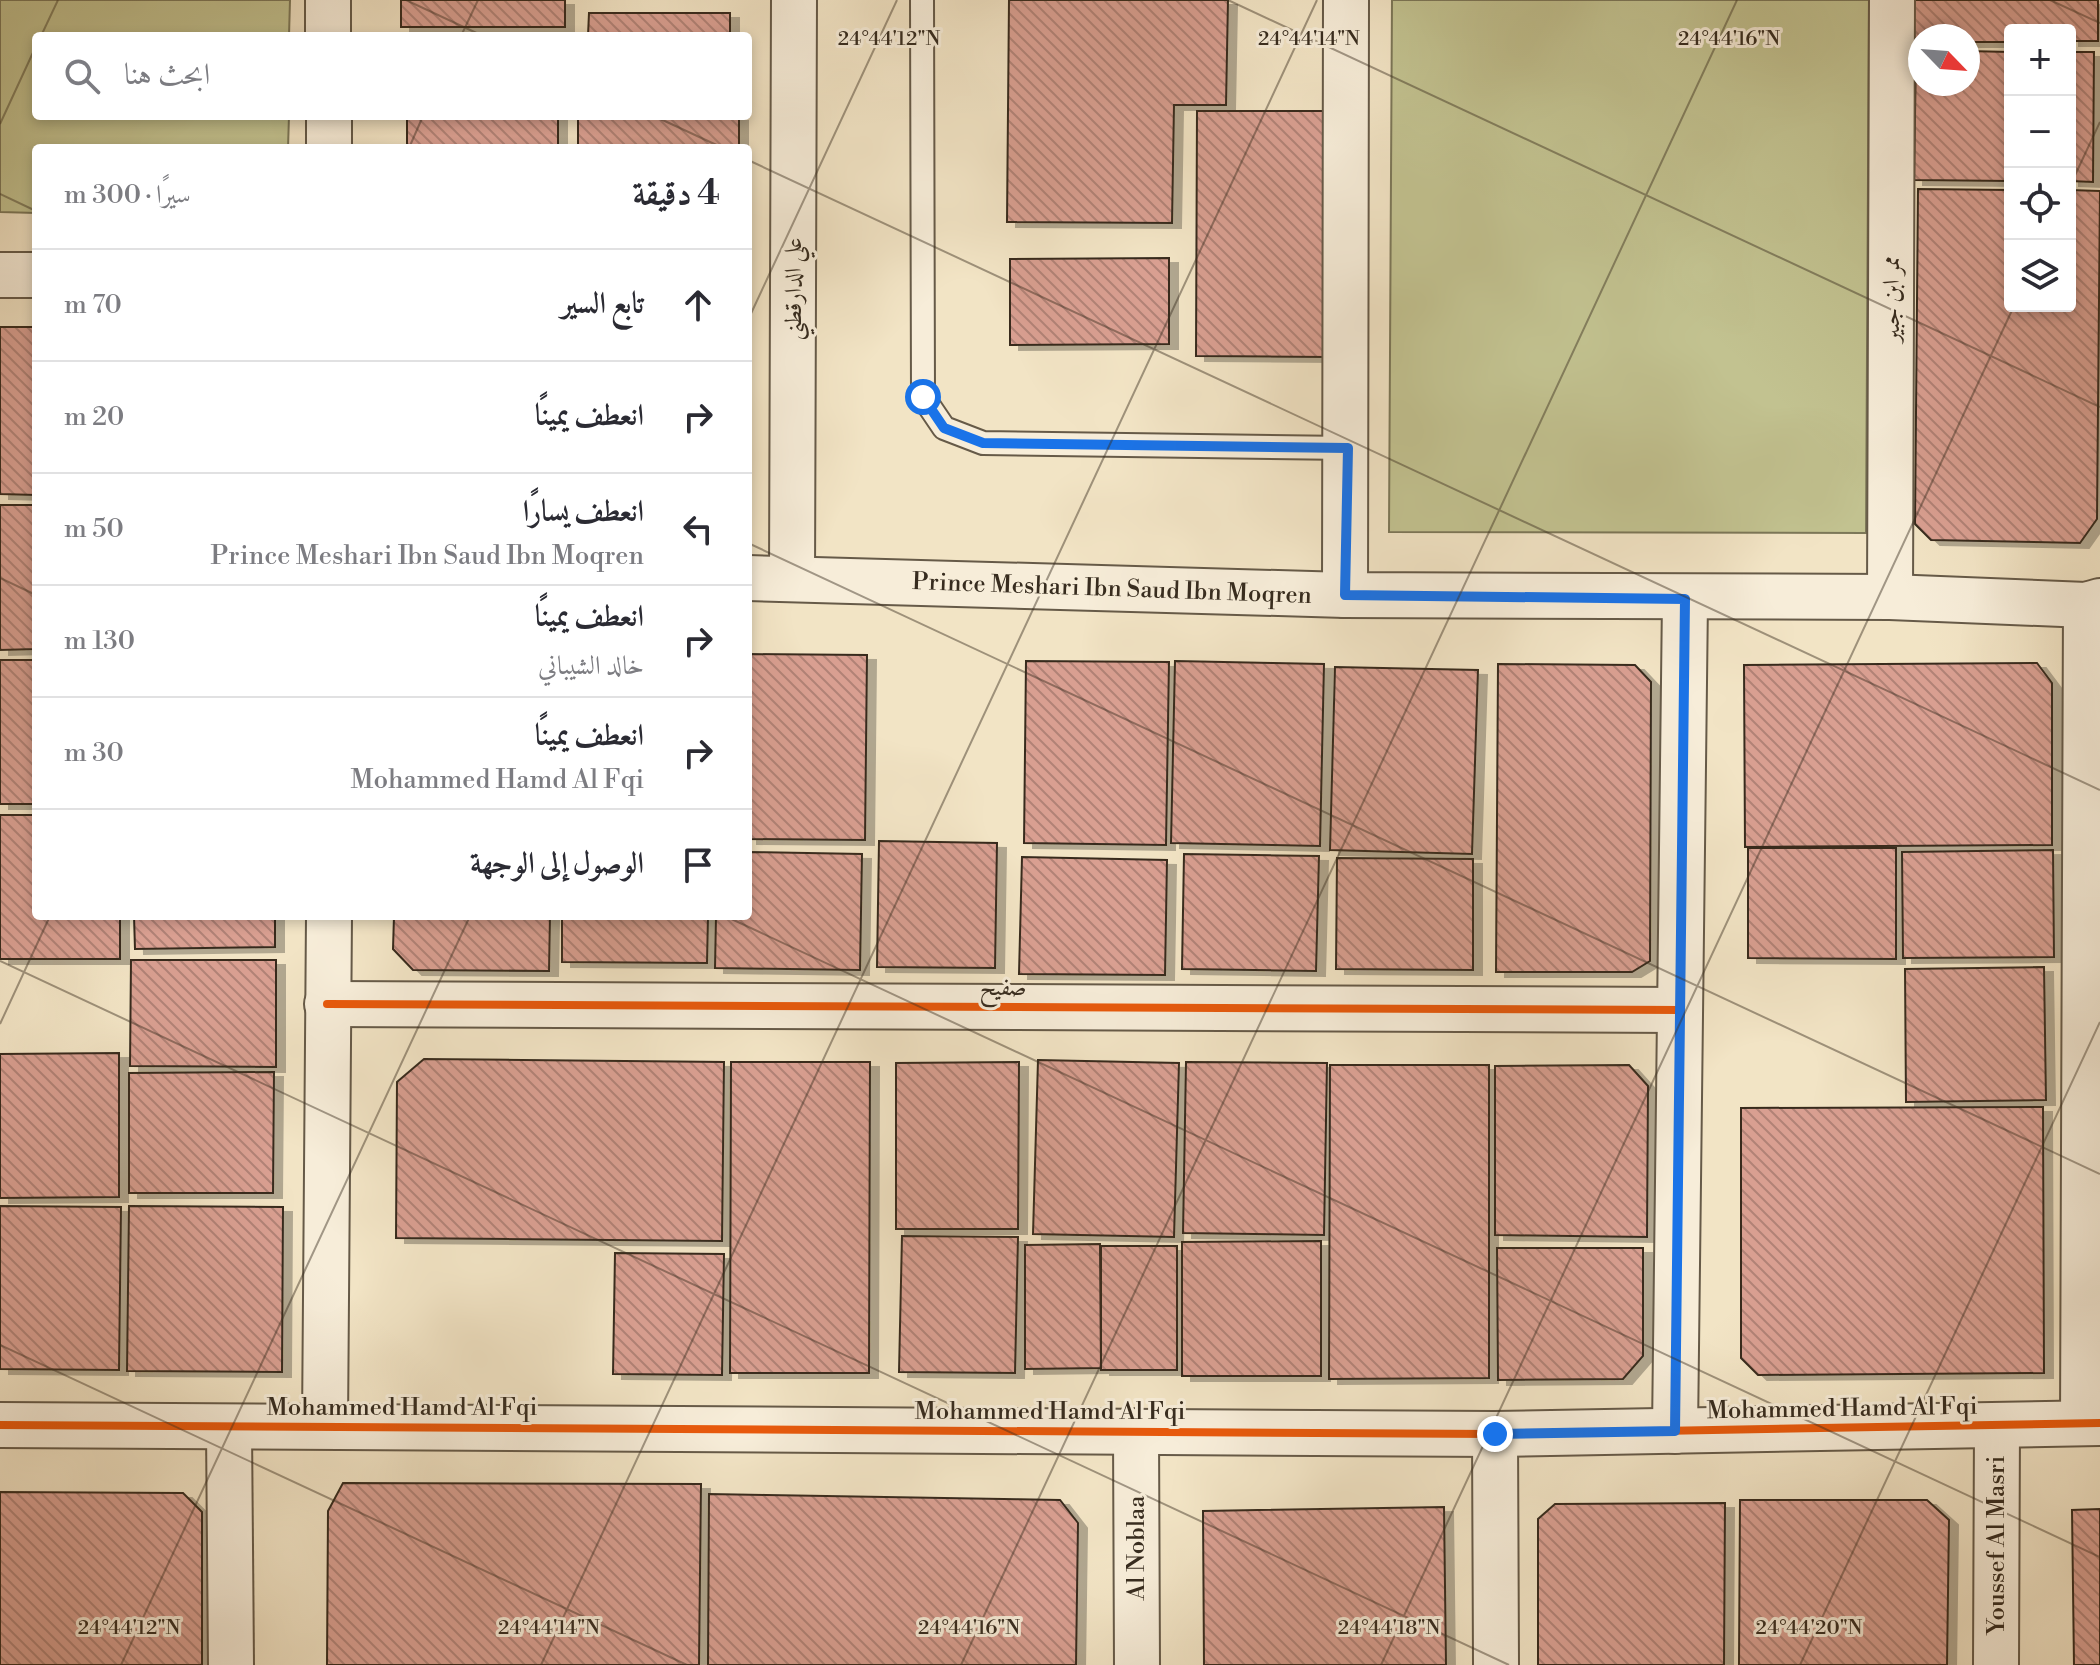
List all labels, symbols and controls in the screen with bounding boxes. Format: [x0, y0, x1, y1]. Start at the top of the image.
north arrow [1908, 24, 1980, 96]
map controls [2004, 24, 2076, 312]
button: + [2004, 24, 2076, 96]
text: 24°44'12"N [838, 27, 940, 52]
text: 24°44'14"N [1258, 27, 1360, 52]
text: 24°44'16"N [1678, 27, 1780, 52]
search box [32, 32, 752, 120]
icon: search [60, 54, 104, 98]
text: ابحث هنا [124, 56, 210, 94]
button: − [2004, 96, 2076, 168]
button: locate [2004, 168, 2076, 240]
text: 4 دقيقة [632, 173, 720, 215]
text: سيرًا · 300 m [64, 179, 191, 211]
street label: علي الدارقطني [779, 237, 816, 341]
button: layers [2004, 240, 2076, 312]
street label: ممر ابن جبير [1877, 256, 1907, 345]
icon: ahead [676, 283, 720, 327]
text: تابع السير [561, 285, 644, 323]
text: 70 m [64, 289, 122, 321]
route start [905, 379, 941, 415]
icon: right [676, 395, 720, 439]
text: انعطف يمينًا [535, 397, 644, 435]
text: 20 m [64, 401, 124, 433]
text: انعطف يسارًا [523, 493, 644, 531]
icon: left [676, 507, 720, 551]
text: 50 m [64, 513, 124, 545]
text: Prince Meshari Ibn Saud Ibn Moqren [211, 540, 644, 572]
street label: Prince Meshari Ibn Saud Ibn Moqren [912, 567, 1312, 611]
text: انعطف يمينًا [535, 598, 644, 636]
icon: right [676, 619, 720, 663]
text: 130 m [64, 625, 135, 657]
text: خالد الشيباني [538, 650, 644, 682]
text: انعطف يمينًا [535, 717, 644, 755]
icon: right [676, 731, 720, 775]
text: 30 m [64, 737, 124, 769]
text: Mohammed Hamd Al Fqi [350, 764, 644, 796]
icon: arrive [676, 843, 720, 887]
text: الوصول إلى الوجهة [470, 845, 644, 883]
street label: صفيح [979, 973, 1027, 1008]
street label: Mohammed Hamd Al Fqi [1706, 1392, 1978, 1426]
street label: Mohammed Hamd Al Fqi [267, 1393, 538, 1423]
street label: Mohammed Hamd Al Fqi [915, 1397, 1186, 1427]
route end [1477, 1416, 1513, 1452]
street label: Youssef Al Masri [1982, 1455, 2012, 1637]
street label: Al Noblaa [1122, 1495, 1152, 1601]
text: 24°44'12"N [78, 1616, 180, 1641]
text: 24°44'14"N [498, 1616, 600, 1641]
text: 24°44'16"N [918, 1616, 1020, 1641]
text: 24°44'18"N [1338, 1616, 1440, 1641]
text: 24°44'20"N [1756, 1616, 1863, 1641]

